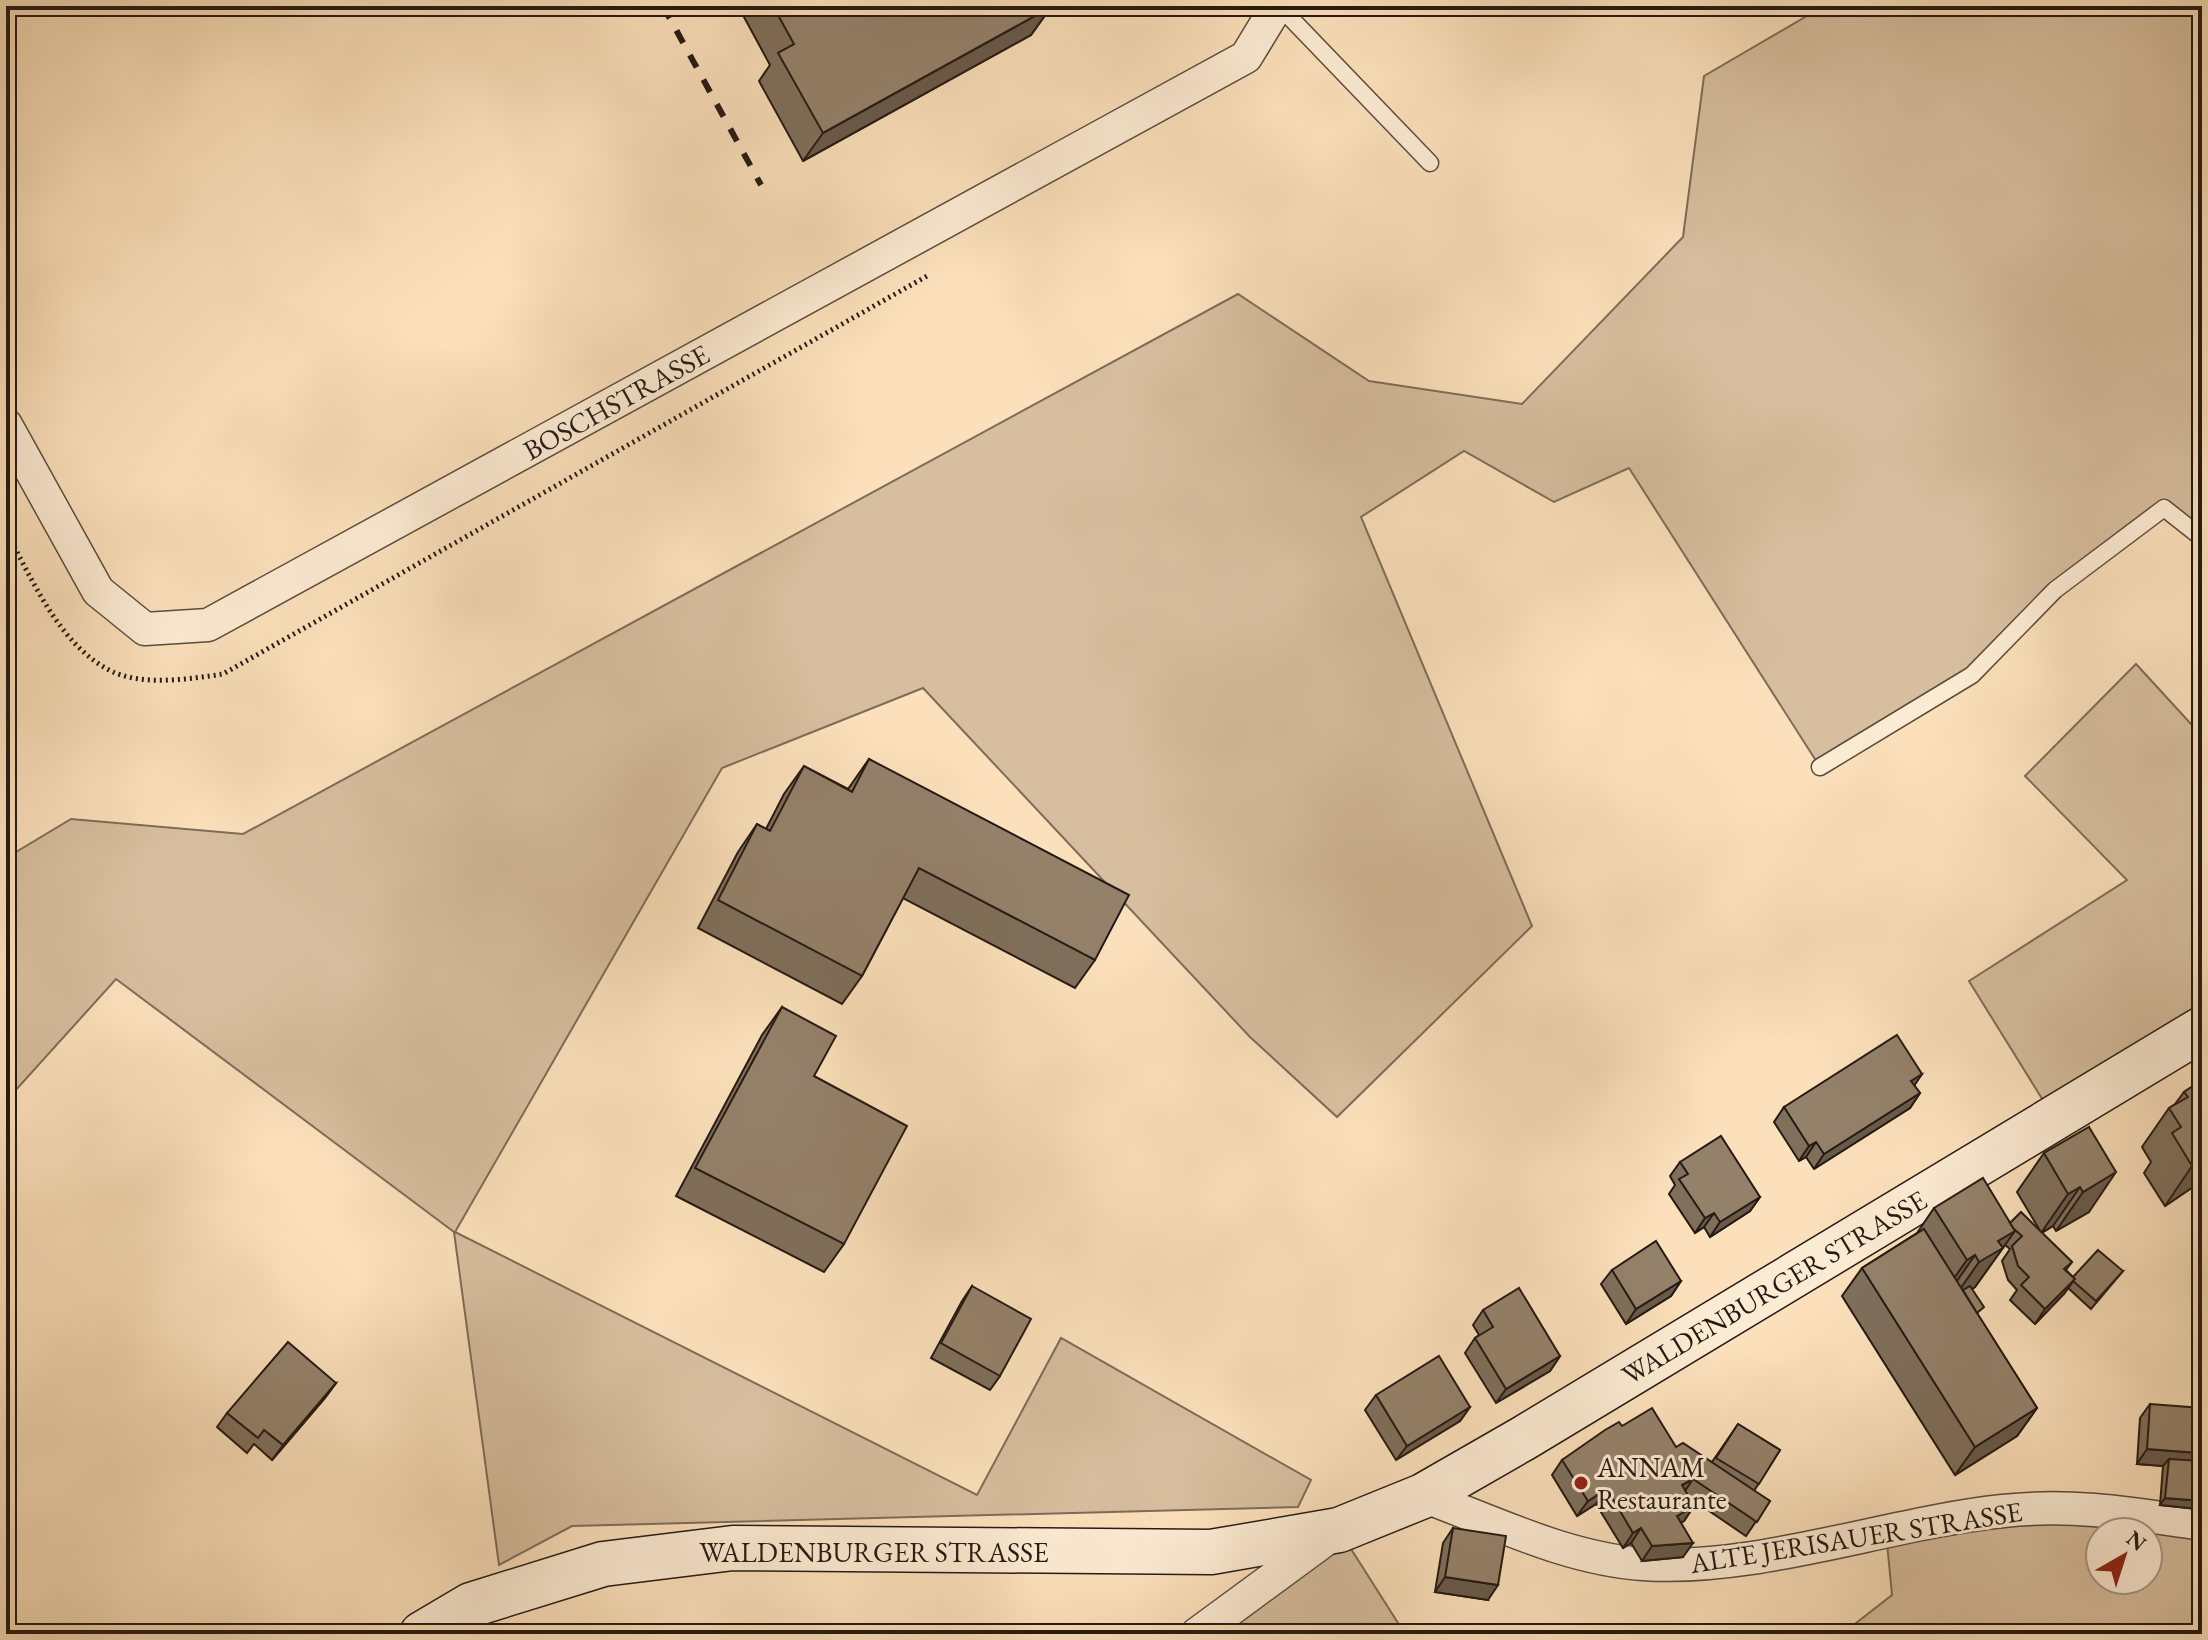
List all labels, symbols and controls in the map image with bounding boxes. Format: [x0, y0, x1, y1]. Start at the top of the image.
street label: BOSCHSTRASSE [517, 336, 716, 468]
street label: WALDENBURGER STRASSE [1615, 1181, 1933, 1392]
place label: ANNAM Restaurante [1596, 1449, 1727, 1517]
marker: ANNAM Restaurante [1572, 1474, 1590, 1492]
street label: ALTE JERISAUER STRASSE [1686, 1493, 2025, 1581]
north arrow [2084, 1516, 2164, 1596]
text: N [2120, 1524, 2152, 1558]
street label: WALDENBURGER STRASSE [699, 1534, 1049, 1570]

